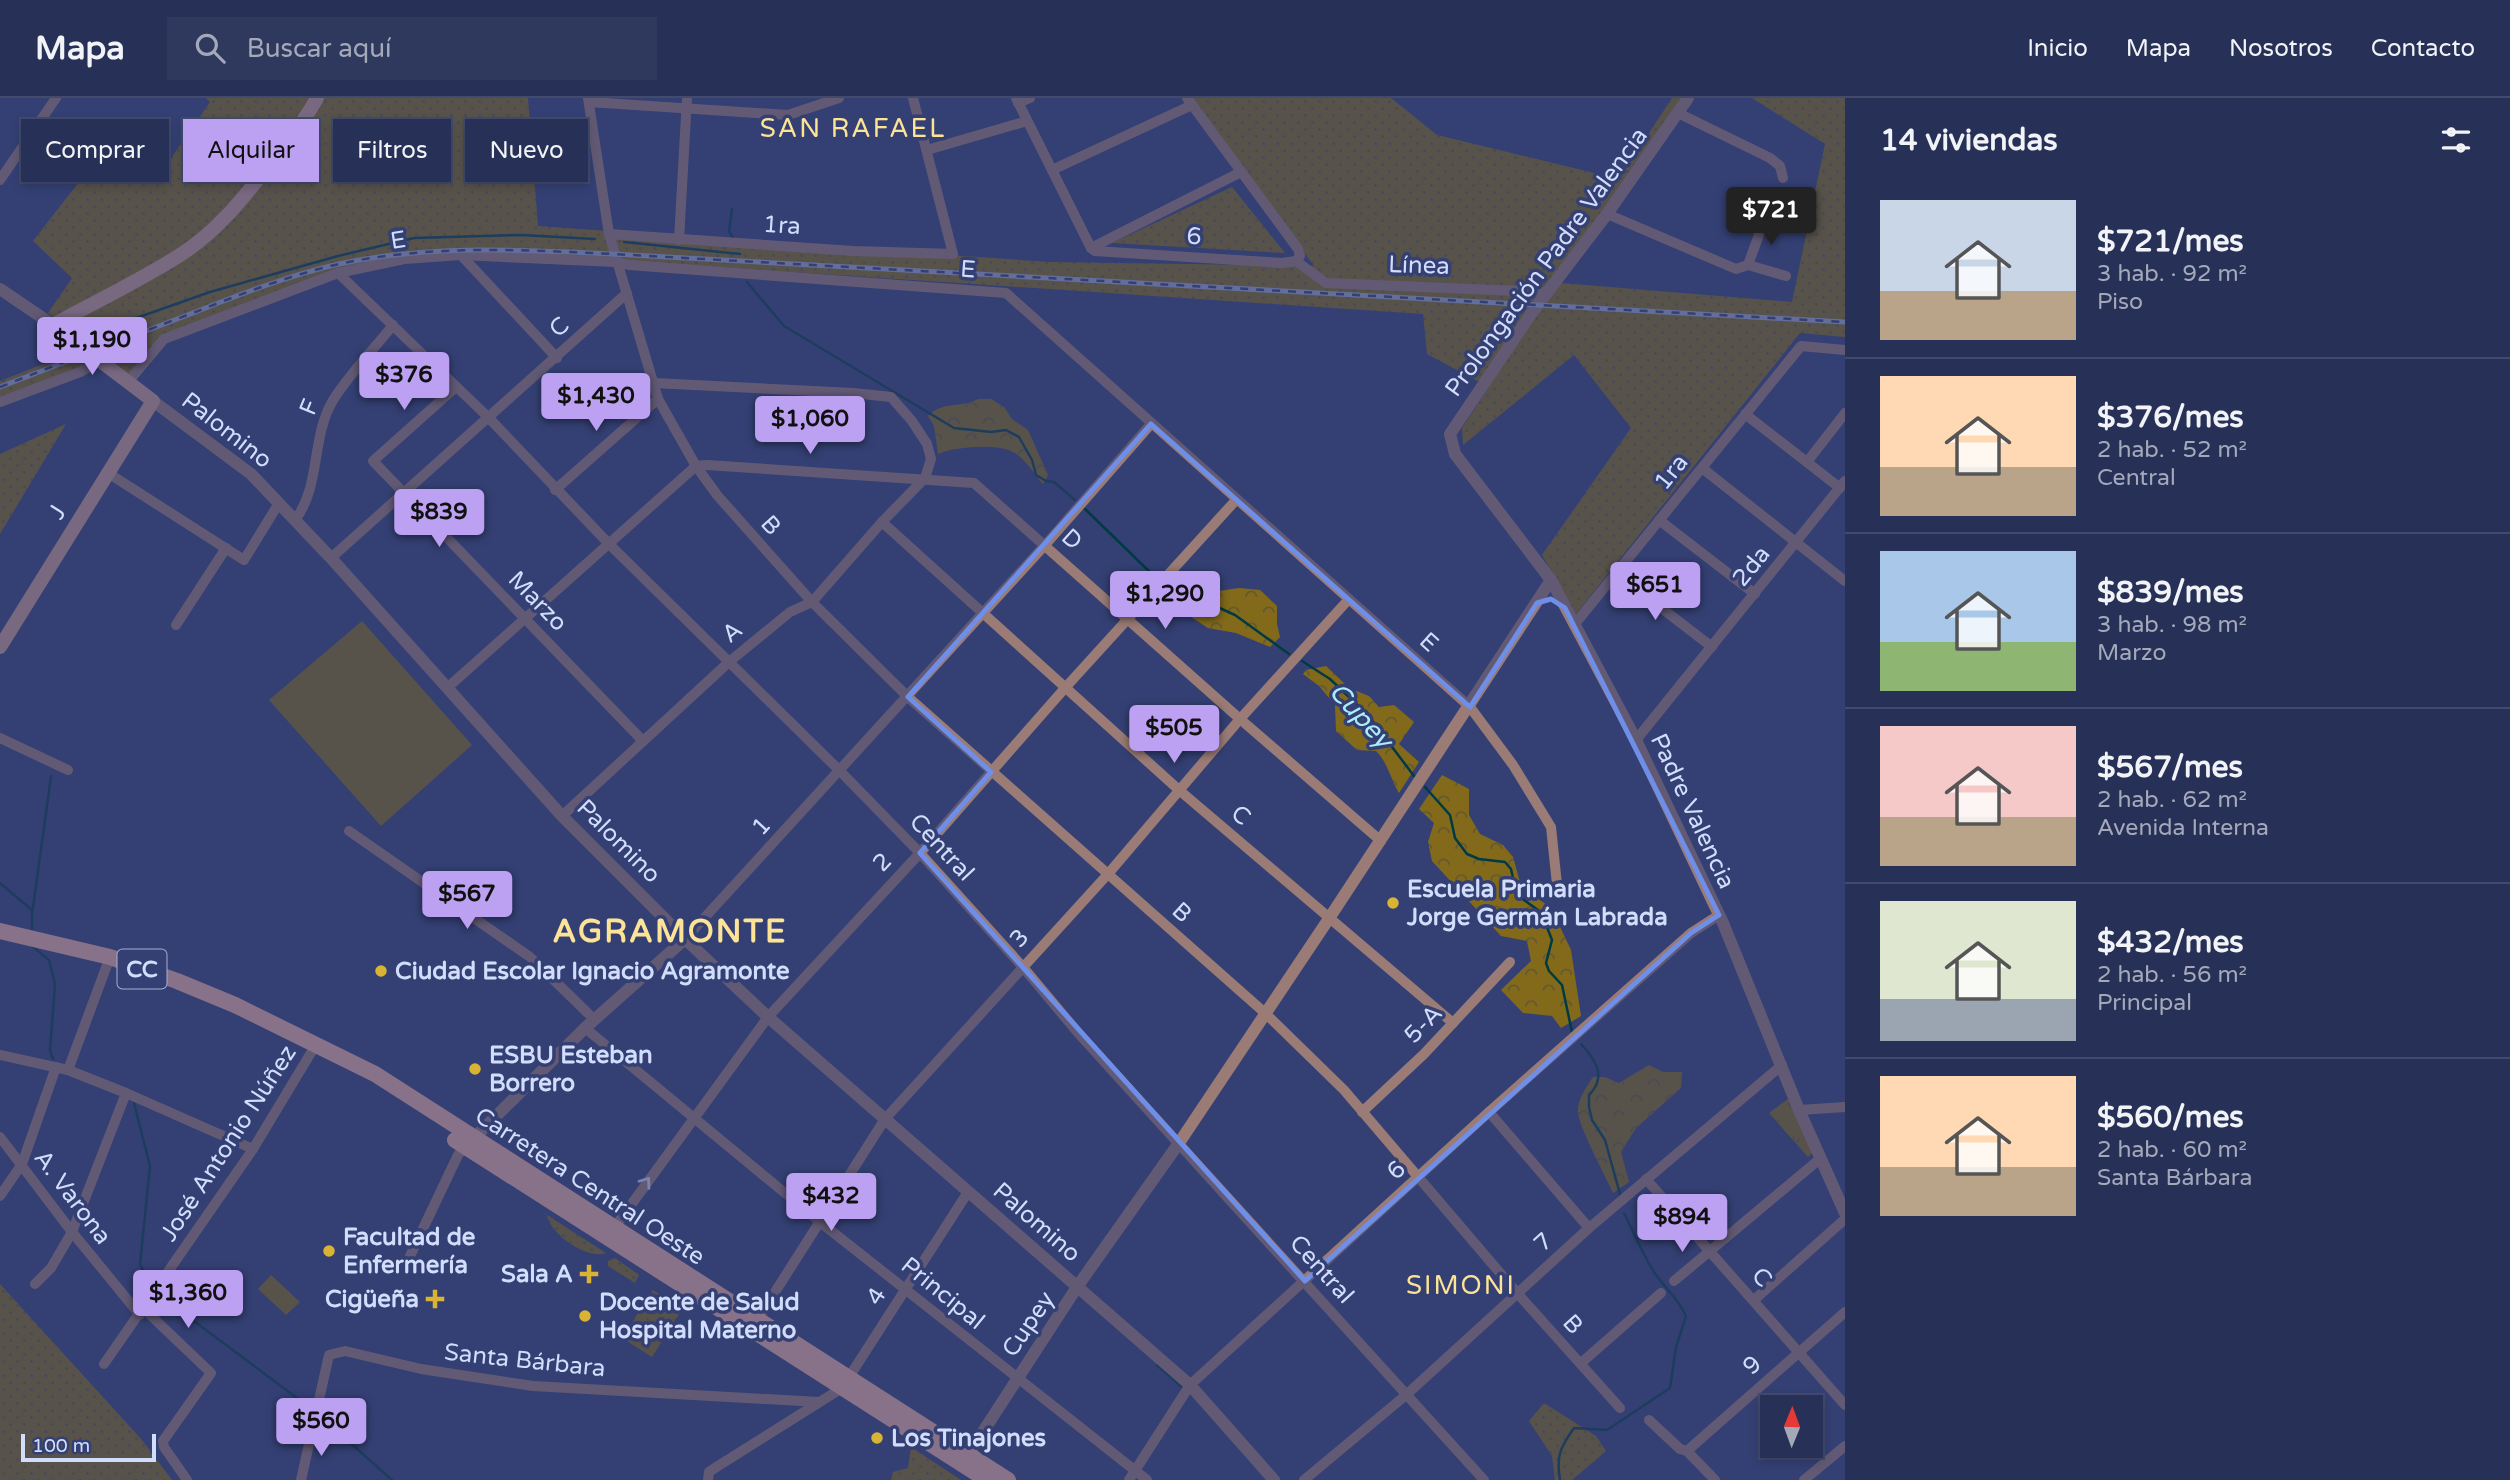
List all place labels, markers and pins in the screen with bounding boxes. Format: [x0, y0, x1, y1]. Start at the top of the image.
pin: $721 [1730, 188, 1812, 247]
pin: $1,190 [35, 317, 149, 377]
pin: $376 [363, 352, 445, 412]
pin: $1,430 [539, 374, 653, 433]
pin: $1,060 [753, 396, 867, 456]
pin: $839 [398, 490, 480, 549]
pin: $651 [1614, 562, 1696, 622]
pin: $1,290 [1108, 572, 1222, 631]
pin: $505 [1133, 706, 1215, 765]
pin: $567 [426, 872, 508, 931]
place label: Escuela Primaria Jorge Germán Labrada [1406, 875, 1668, 932]
marker: Escuela Primaria Jorge Germán Labrada [1385, 895, 1401, 911]
place label: Ciudad Escolar Ignacio Agramonte [395, 957, 790, 986]
marker: Ciudad Escolar Ignacio Agramonte [373, 963, 389, 979]
place label: ESBU Esteban Borrero [489, 1041, 653, 1098]
marker: ESBU Esteban Borrero [467, 1061, 483, 1077]
pin: $432 [790, 1174, 872, 1233]
pin: $894 [1641, 1194, 1723, 1254]
place label: Facultad de Enfermería [343, 1223, 476, 1280]
marker: Facultad de Enfermería [321, 1243, 337, 1259]
place label: Sala A [501, 1260, 573, 1289]
marker: Sala A [579, 1264, 599, 1284]
pin: $1,360 [131, 1270, 245, 1330]
place label: Cigüeña [325, 1285, 419, 1314]
place label: Docente de Salud Hospital Materno [599, 1288, 800, 1345]
marker: Cigüeña [425, 1289, 445, 1309]
marker: Docente de Salud Hospital Materno [577, 1308, 593, 1324]
pin: $560 [280, 1398, 362, 1458]
place label: Los Tinajones [891, 1424, 1046, 1453]
marker: Los Tinajones [869, 1430, 885, 1446]

